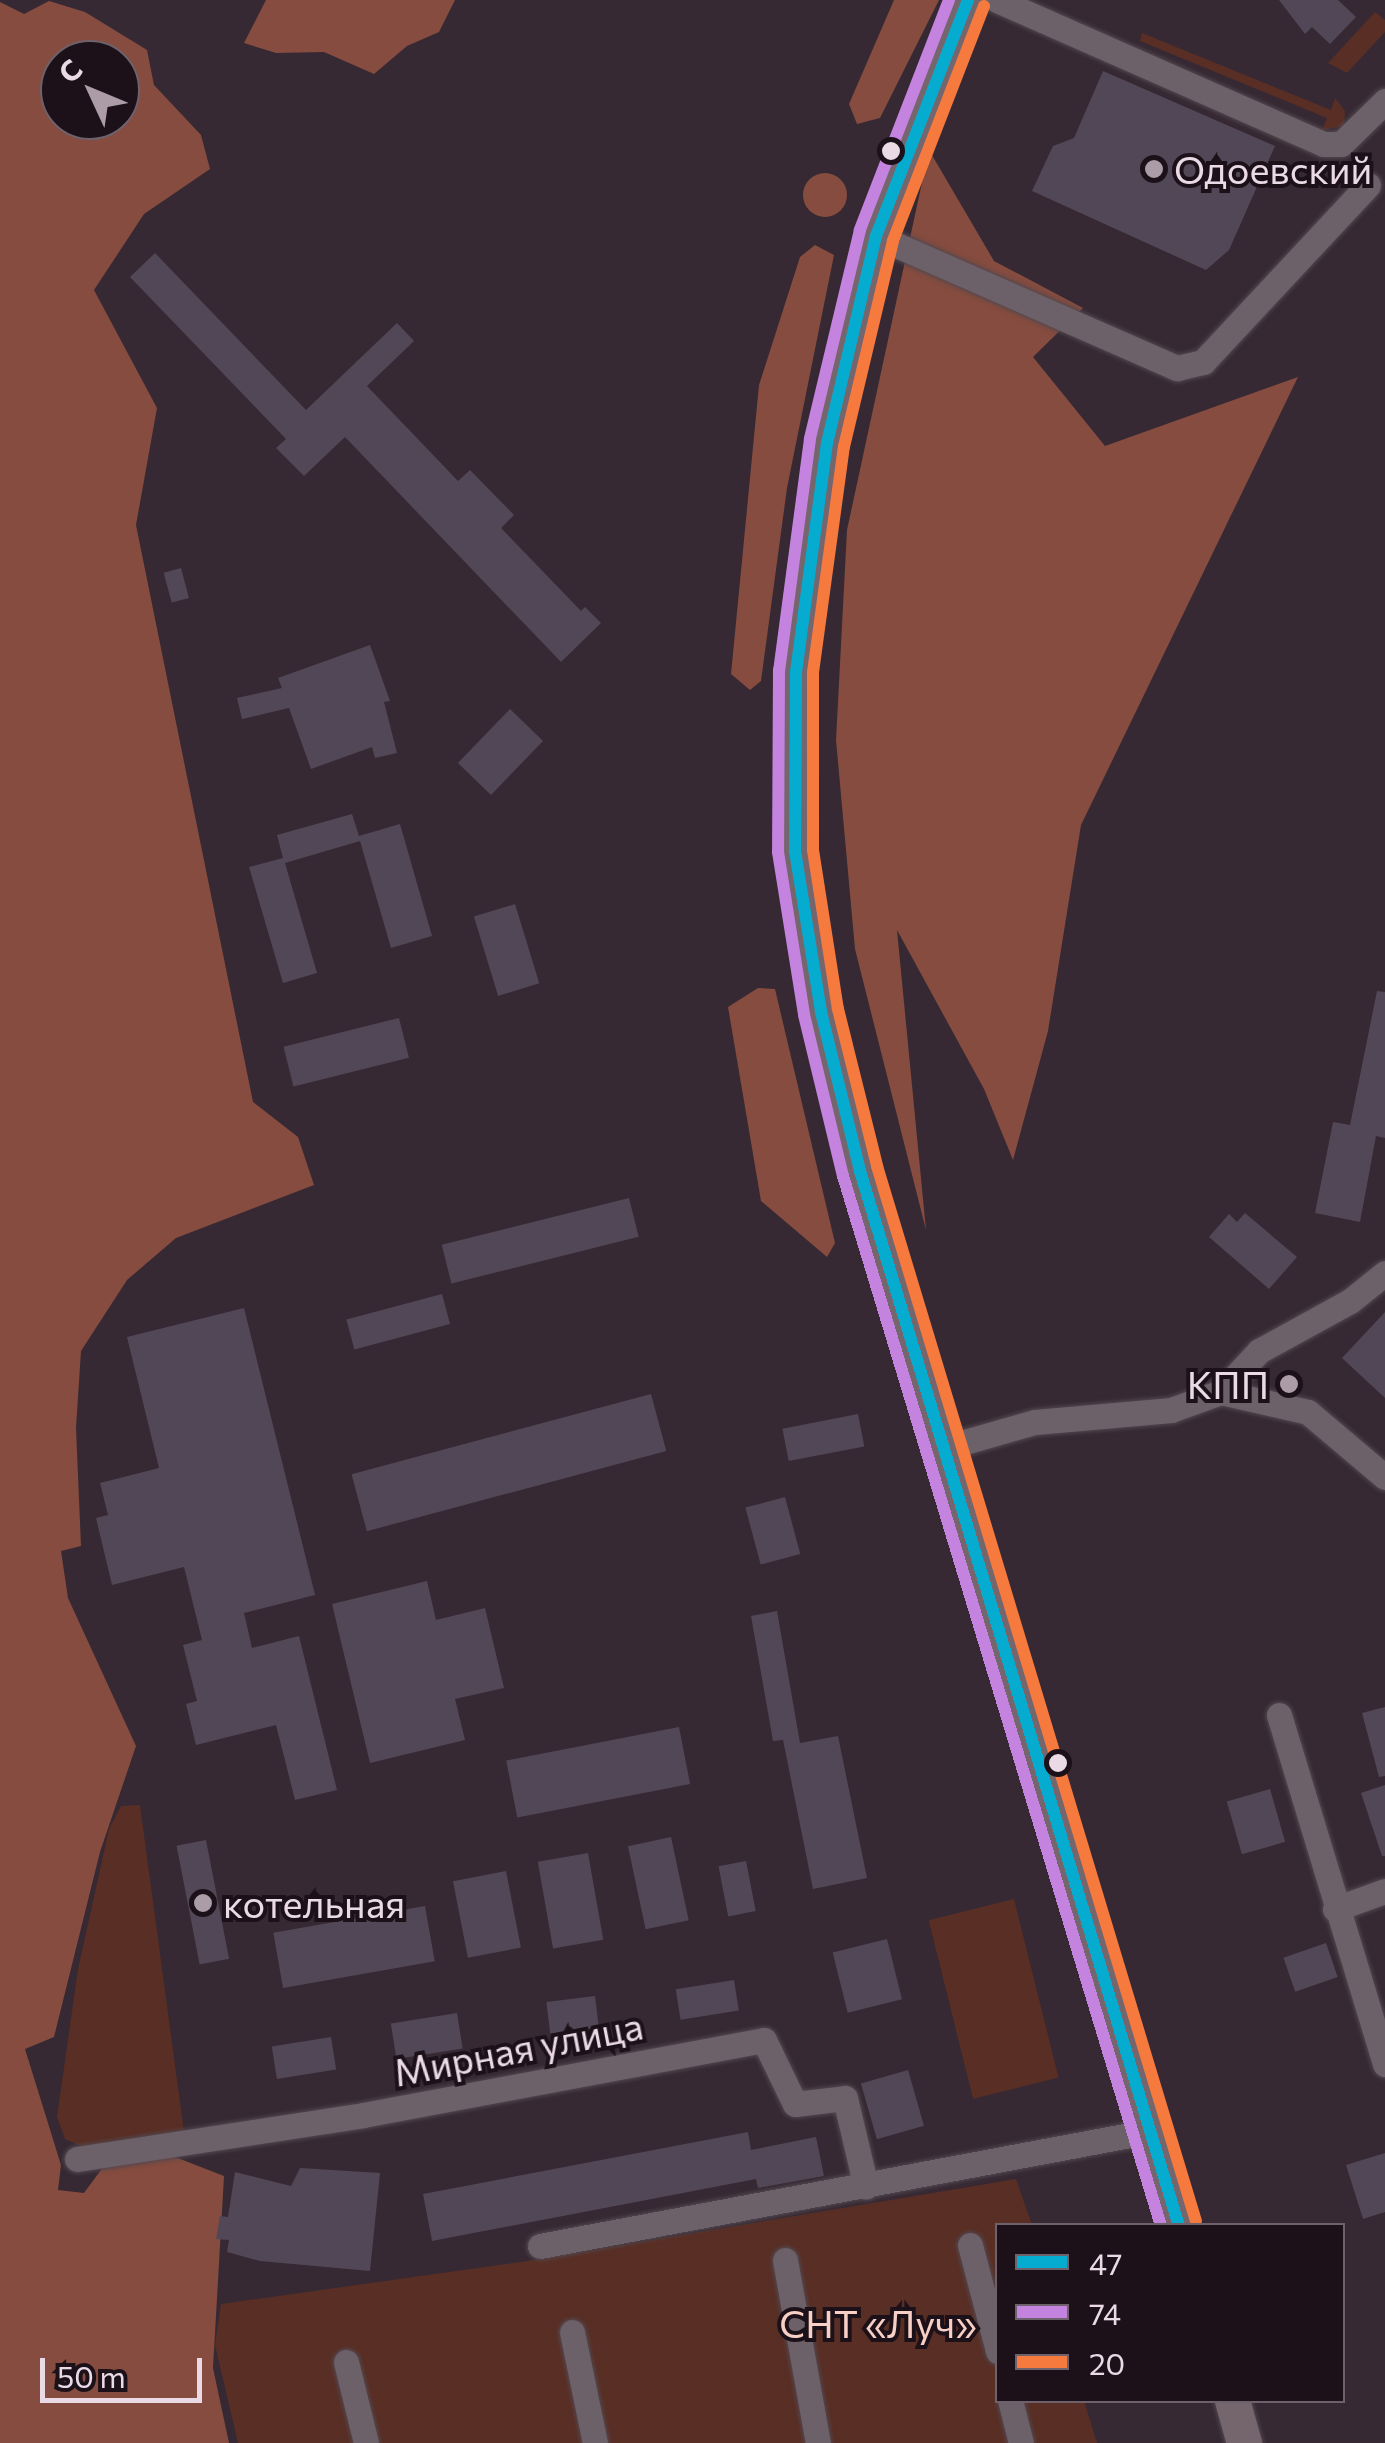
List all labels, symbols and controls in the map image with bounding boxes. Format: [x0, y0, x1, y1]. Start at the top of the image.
north arrow [40, 40, 140, 140]
text: С [51, 52, 89, 89]
unlabelled marker [881, 141, 901, 161]
place label: Одоевский [1174, 146, 1372, 192]
marker: Одоевский [1143, 158, 1165, 180]
place label: КПП [1187, 1361, 1269, 1407]
marker: КПП [1278, 1373, 1300, 1395]
unlabelled marker [1048, 1753, 1068, 1773]
place label: котельная [223, 1880, 405, 1926]
marker: котельная [192, 1892, 214, 1914]
street label: Мирная улица [390, 2001, 646, 2095]
legend [995, 2223, 1345, 2403]
text: 47 [1089, 2244, 1122, 2281]
text: 74 [1089, 2294, 1121, 2331]
park label: СНТ «Луч» [779, 2300, 977, 2346]
scale bar [45, 2338, 208, 2400]
text: 20 [1089, 2344, 1125, 2381]
text: 50 m [57, 2357, 126, 2394]

